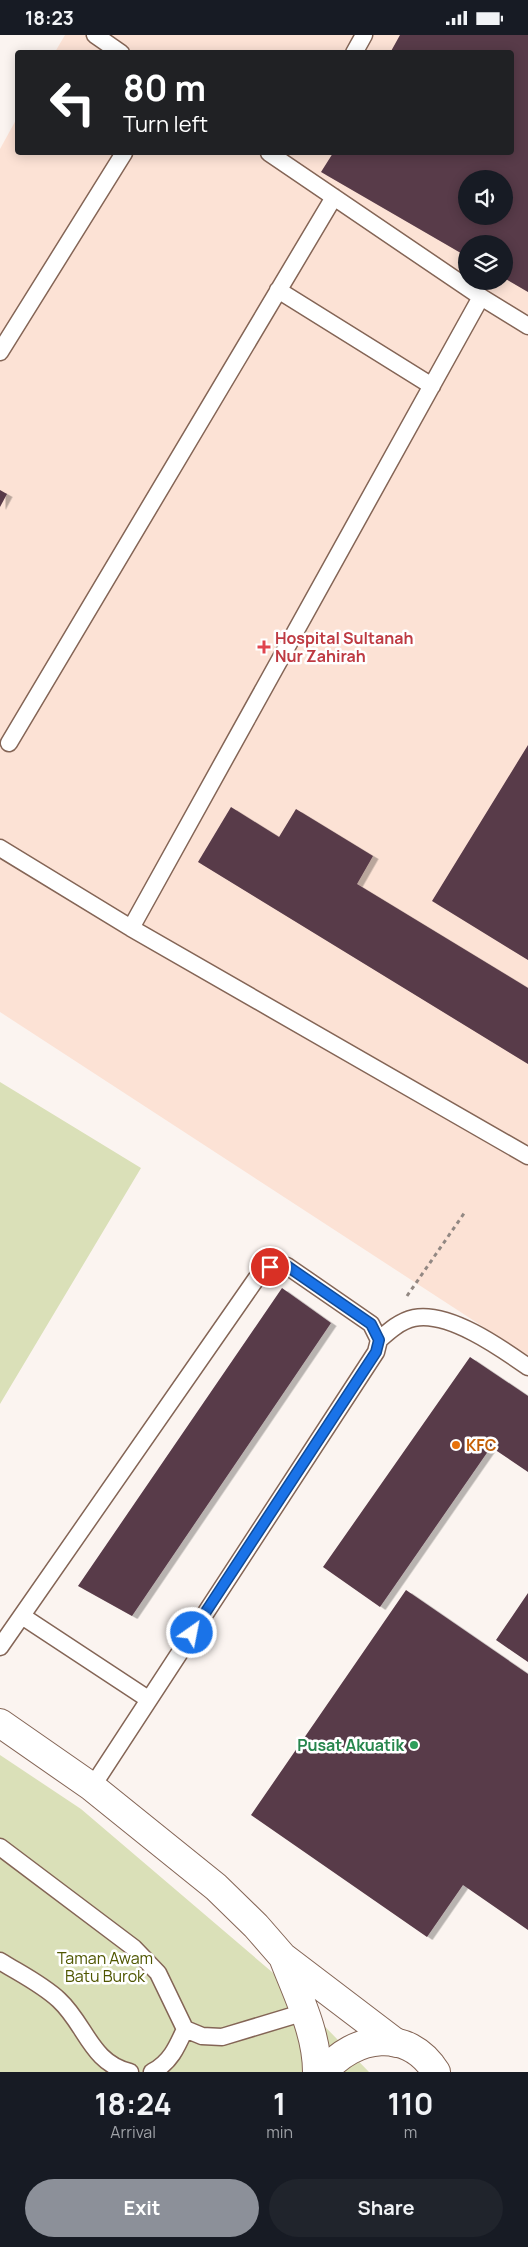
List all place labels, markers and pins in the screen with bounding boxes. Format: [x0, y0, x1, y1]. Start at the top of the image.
place label: Hospital Sultanah Nur Zahirah [275, 627, 413, 667]
marker: Hospital Sultanah Nur Zahirah [257, 640, 271, 654]
pin [249, 1246, 291, 1288]
place label: KFC [466, 1434, 497, 1456]
marker: KFC [450, 1439, 462, 1451]
place label: Pusat Akuatik [297, 1734, 404, 1756]
marker: Pusat Akuatik [408, 1739, 420, 1751]

